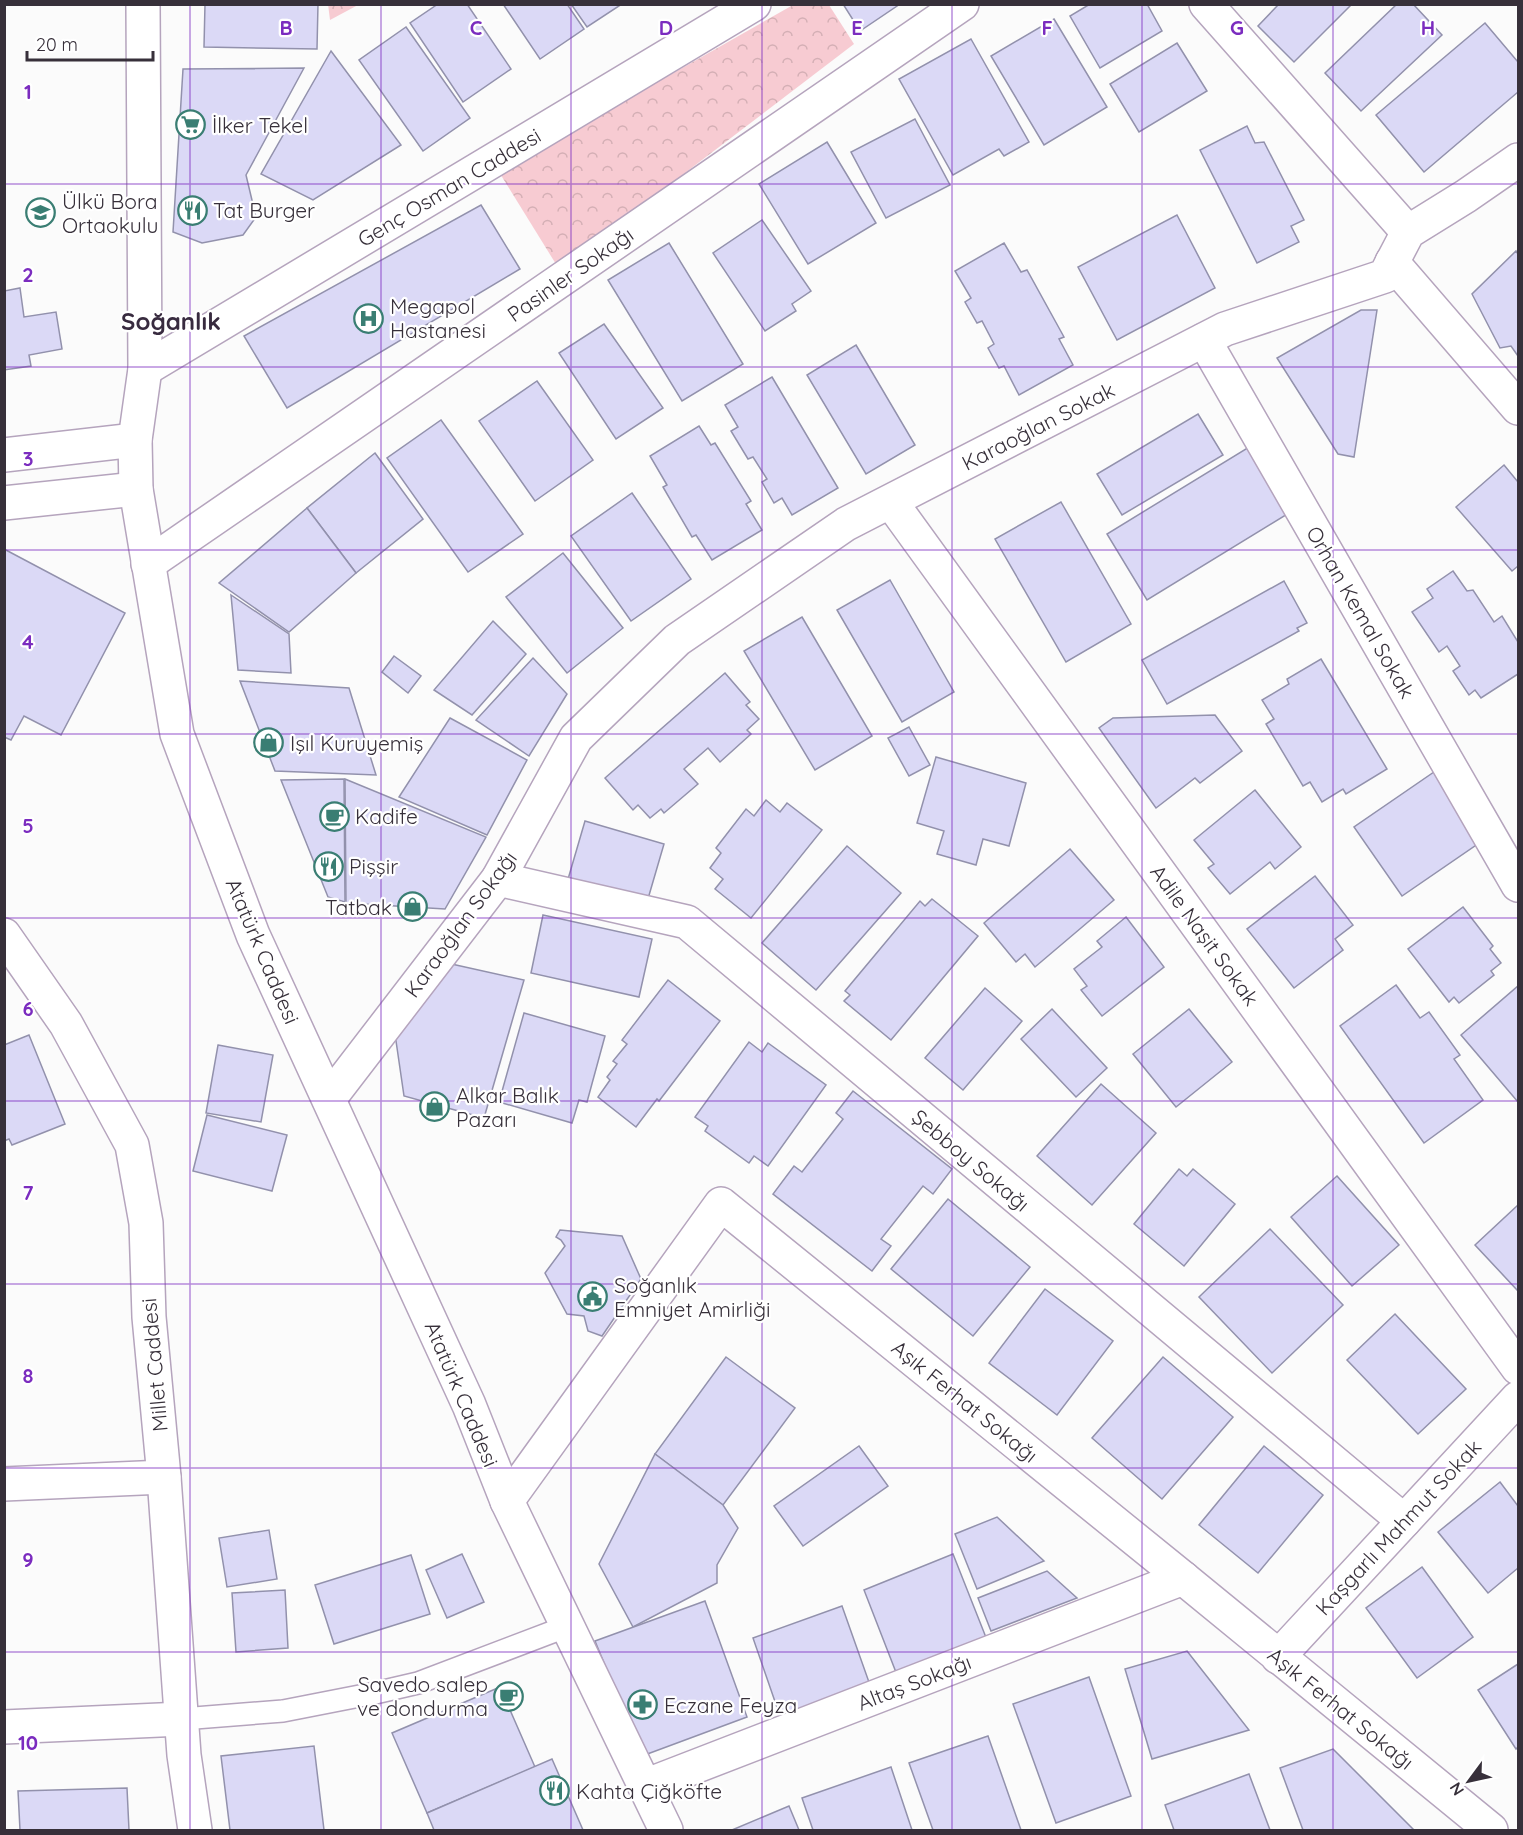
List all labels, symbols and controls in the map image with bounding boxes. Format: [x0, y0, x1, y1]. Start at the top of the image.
text: B [279, 15, 293, 40]
text: C [470, 15, 483, 40]
text: D [659, 15, 673, 40]
text: E [851, 15, 863, 40]
text: F [1041, 15, 1053, 40]
text: G [1230, 15, 1244, 40]
text: H [1421, 15, 1435, 40]
scale bar [27, 24, 153, 62]
text: 20 m [36, 33, 78, 56]
text: 1 [24, 79, 32, 104]
supermarket icon: İlker Tekel [175, 109, 207, 141]
place label: İlker Tekel [212, 112, 308, 138]
street label: Genç Osman Caddesi [353, 122, 545, 252]
place label: Ülkü Bora Ortaokulu [62, 188, 158, 238]
restaurant icon: Tat Burger [176, 194, 208, 226]
school or university icon: Ülkü Bora Ortaokulu [25, 197, 57, 229]
place label: Tat Burger [213, 197, 315, 223]
street label: Pasinler Sokağı [502, 221, 638, 327]
text: 2 [22, 262, 34, 287]
place label: Megapol Hastanesi [390, 293, 486, 343]
hospital icon: Megapol Hastanesi [353, 302, 385, 334]
district label: Soğanlık [121, 306, 221, 336]
street label: Karaoğlan Sokak [957, 376, 1119, 476]
text: 3 [23, 446, 33, 471]
street label: Orhan Kemal Sokak [1301, 521, 1421, 703]
text: 4 [22, 629, 34, 654]
shop icon: Işıl Kuruyemiş [253, 727, 285, 759]
place label: Işıl Kuruyemiş [290, 730, 423, 756]
cafe icon: Kadife [318, 800, 350, 832]
place label: Kadife [355, 803, 418, 829]
text: 5 [22, 813, 34, 838]
street label: Karaoğlan Sokağı [398, 846, 522, 1002]
restaurant icon: Pişşir [312, 850, 344, 882]
place label: Pişşir [349, 853, 398, 879]
street label: Adile Naşit Sokak [1145, 859, 1265, 1011]
street label: Atatürk Caddesi [221, 874, 305, 1028]
shop icon: Tatbak [397, 891, 429, 923]
place label: Tatbak [325, 894, 392, 920]
text: 6 [22, 996, 34, 1021]
place label: Alkar Balık Pazarı [456, 1082, 559, 1132]
shop icon: Alkar Balık Pazarı [419, 1091, 451, 1123]
street label: Şebboy Sokağı [907, 1103, 1035, 1217]
text: 7 [23, 1180, 34, 1205]
place label: Soğanlık Emniyet Amirliği [614, 1272, 771, 1322]
public building icon: Soğanlık Emniyet Amirliği [577, 1281, 609, 1313]
street label: Millet Caddesi [135, 1297, 173, 1433]
street label: Atatürk Caddesi [420, 1317, 504, 1471]
street label: Aşık Ferhat Sokağı [887, 1334, 1043, 1468]
text: 8 [23, 1363, 34, 1388]
street label: Kaşgarlı Mahmut Sokak [1310, 1434, 1486, 1620]
text: 9 [22, 1547, 34, 1572]
street label: Aşık Ferhat Sokağı [1263, 1641, 1419, 1775]
street label: Altaş Sokağı [853, 1648, 975, 1716]
place label: Savedo salep ve dondurma [357, 1671, 488, 1721]
cafe icon: Savedo salep ve dondurma [493, 1680, 525, 1712]
pharmacy icon: Eczane Feyza [627, 1689, 659, 1721]
place label: Eczane Feyza [664, 1692, 797, 1718]
text: 10 [18, 1730, 38, 1755]
north arrow [1439, 1751, 1499, 1811]
restaurant icon: Kahta Çiğköfte [539, 1775, 571, 1807]
place label: Kahta Çiğköfte [576, 1778, 722, 1804]
text: N [1445, 1779, 1468, 1800]

